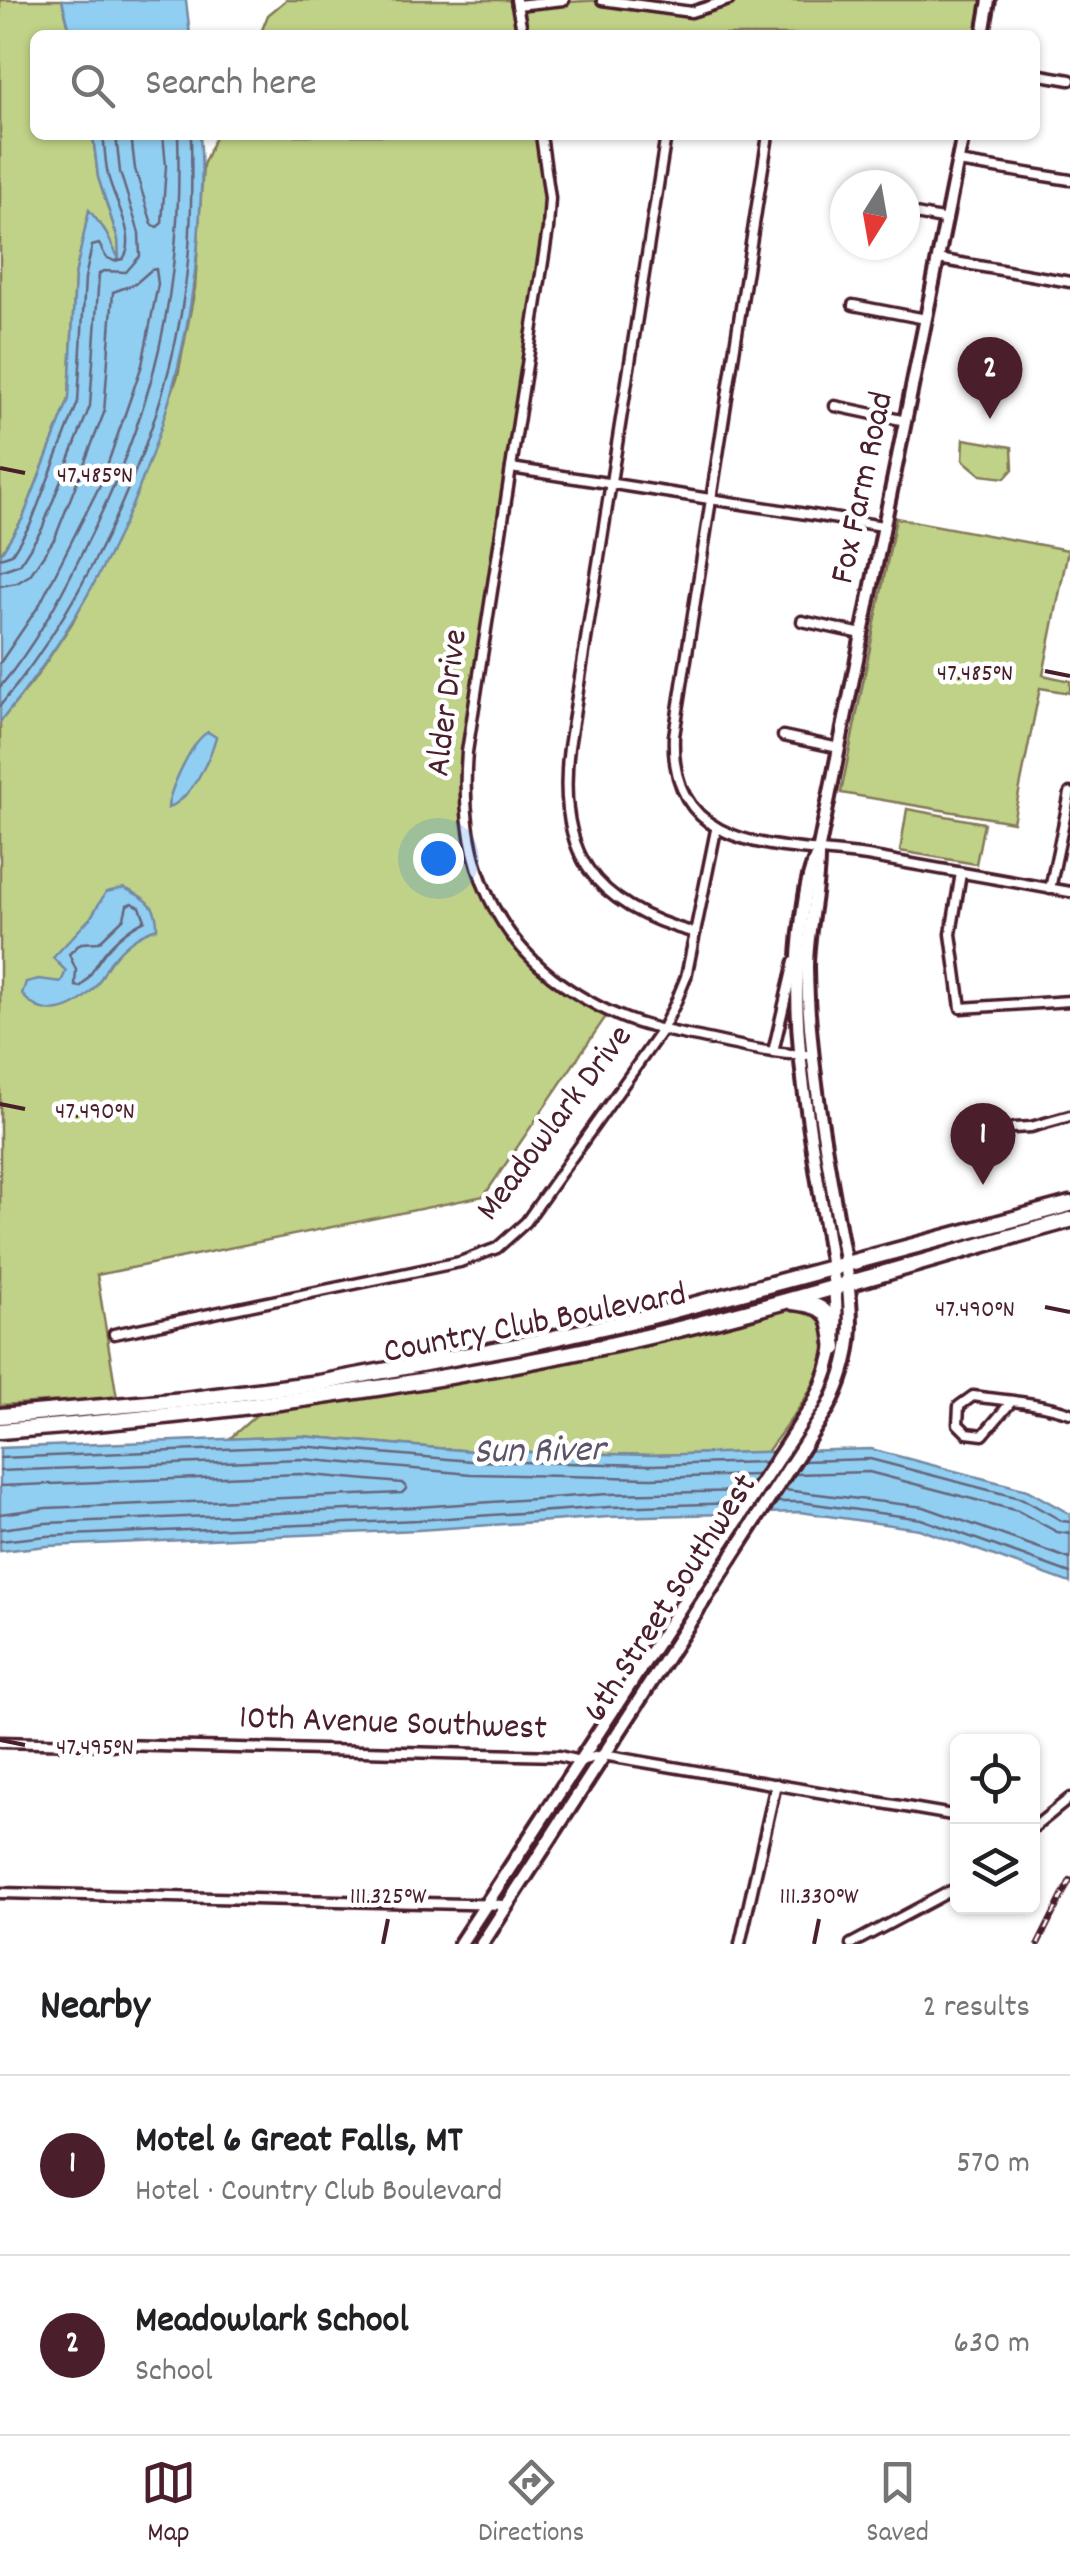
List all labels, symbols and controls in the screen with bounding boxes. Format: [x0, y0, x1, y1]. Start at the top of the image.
search box [30, 30, 1040, 140]
icon: search [65, 58, 120, 113]
text: Search here [145, 58, 317, 113]
north arrow [830, 170, 920, 260]
pin: 2 [958, 336, 1022, 419]
street label: Fox Farm Road [819, 388, 909, 588]
text: 47.485°N [57, 459, 133, 495]
street label: Alder Drive [415, 627, 483, 779]
text: 47.485°N [937, 657, 1013, 693]
your location [413, 833, 464, 884]
street label: Meadowlark Drive [465, 1015, 647, 1233]
text: 47.490°N [55, 1095, 135, 1131]
pin: 1 [950, 1102, 1016, 1185]
street label: Country Club Boulevard [379, 1271, 691, 1379]
text: 47.490°N [935, 1293, 1015, 1329]
water label: Sun River [473, 1424, 609, 1482]
street label: 6th Street Southwest [573, 1465, 771, 1733]
street label: 10th Avenue Southwest [238, 1695, 548, 1755]
text: 47.495°N [56, 1731, 134, 1767]
map controls [950, 1734, 1040, 1914]
button: locate [950, 1734, 1040, 1824]
button: layers [950, 1824, 1040, 1914]
text: 111.325°W [350, 1880, 427, 1916]
text: 111.330°W [780, 1880, 859, 1916]
text: Nearby [40, 1979, 150, 2039]
text: 2 results [923, 1986, 1030, 2032]
text: Motel 6 Great Falls, MT [135, 2115, 463, 2170]
text: 1 [69, 2142, 76, 2188]
text: 570 m [956, 2142, 1030, 2188]
text: Hotel · Country Club Boulevard [135, 2170, 502, 2216]
text: Meadowlark School [135, 2295, 409, 2350]
text: 2 [66, 2322, 79, 2368]
text: 630 m [953, 2322, 1030, 2368]
text: School [135, 2350, 213, 2396]
tab: Map [141, 2455, 196, 2555]
tab: Directions [478, 2455, 584, 2555]
tab: Saved [866, 2455, 929, 2555]

